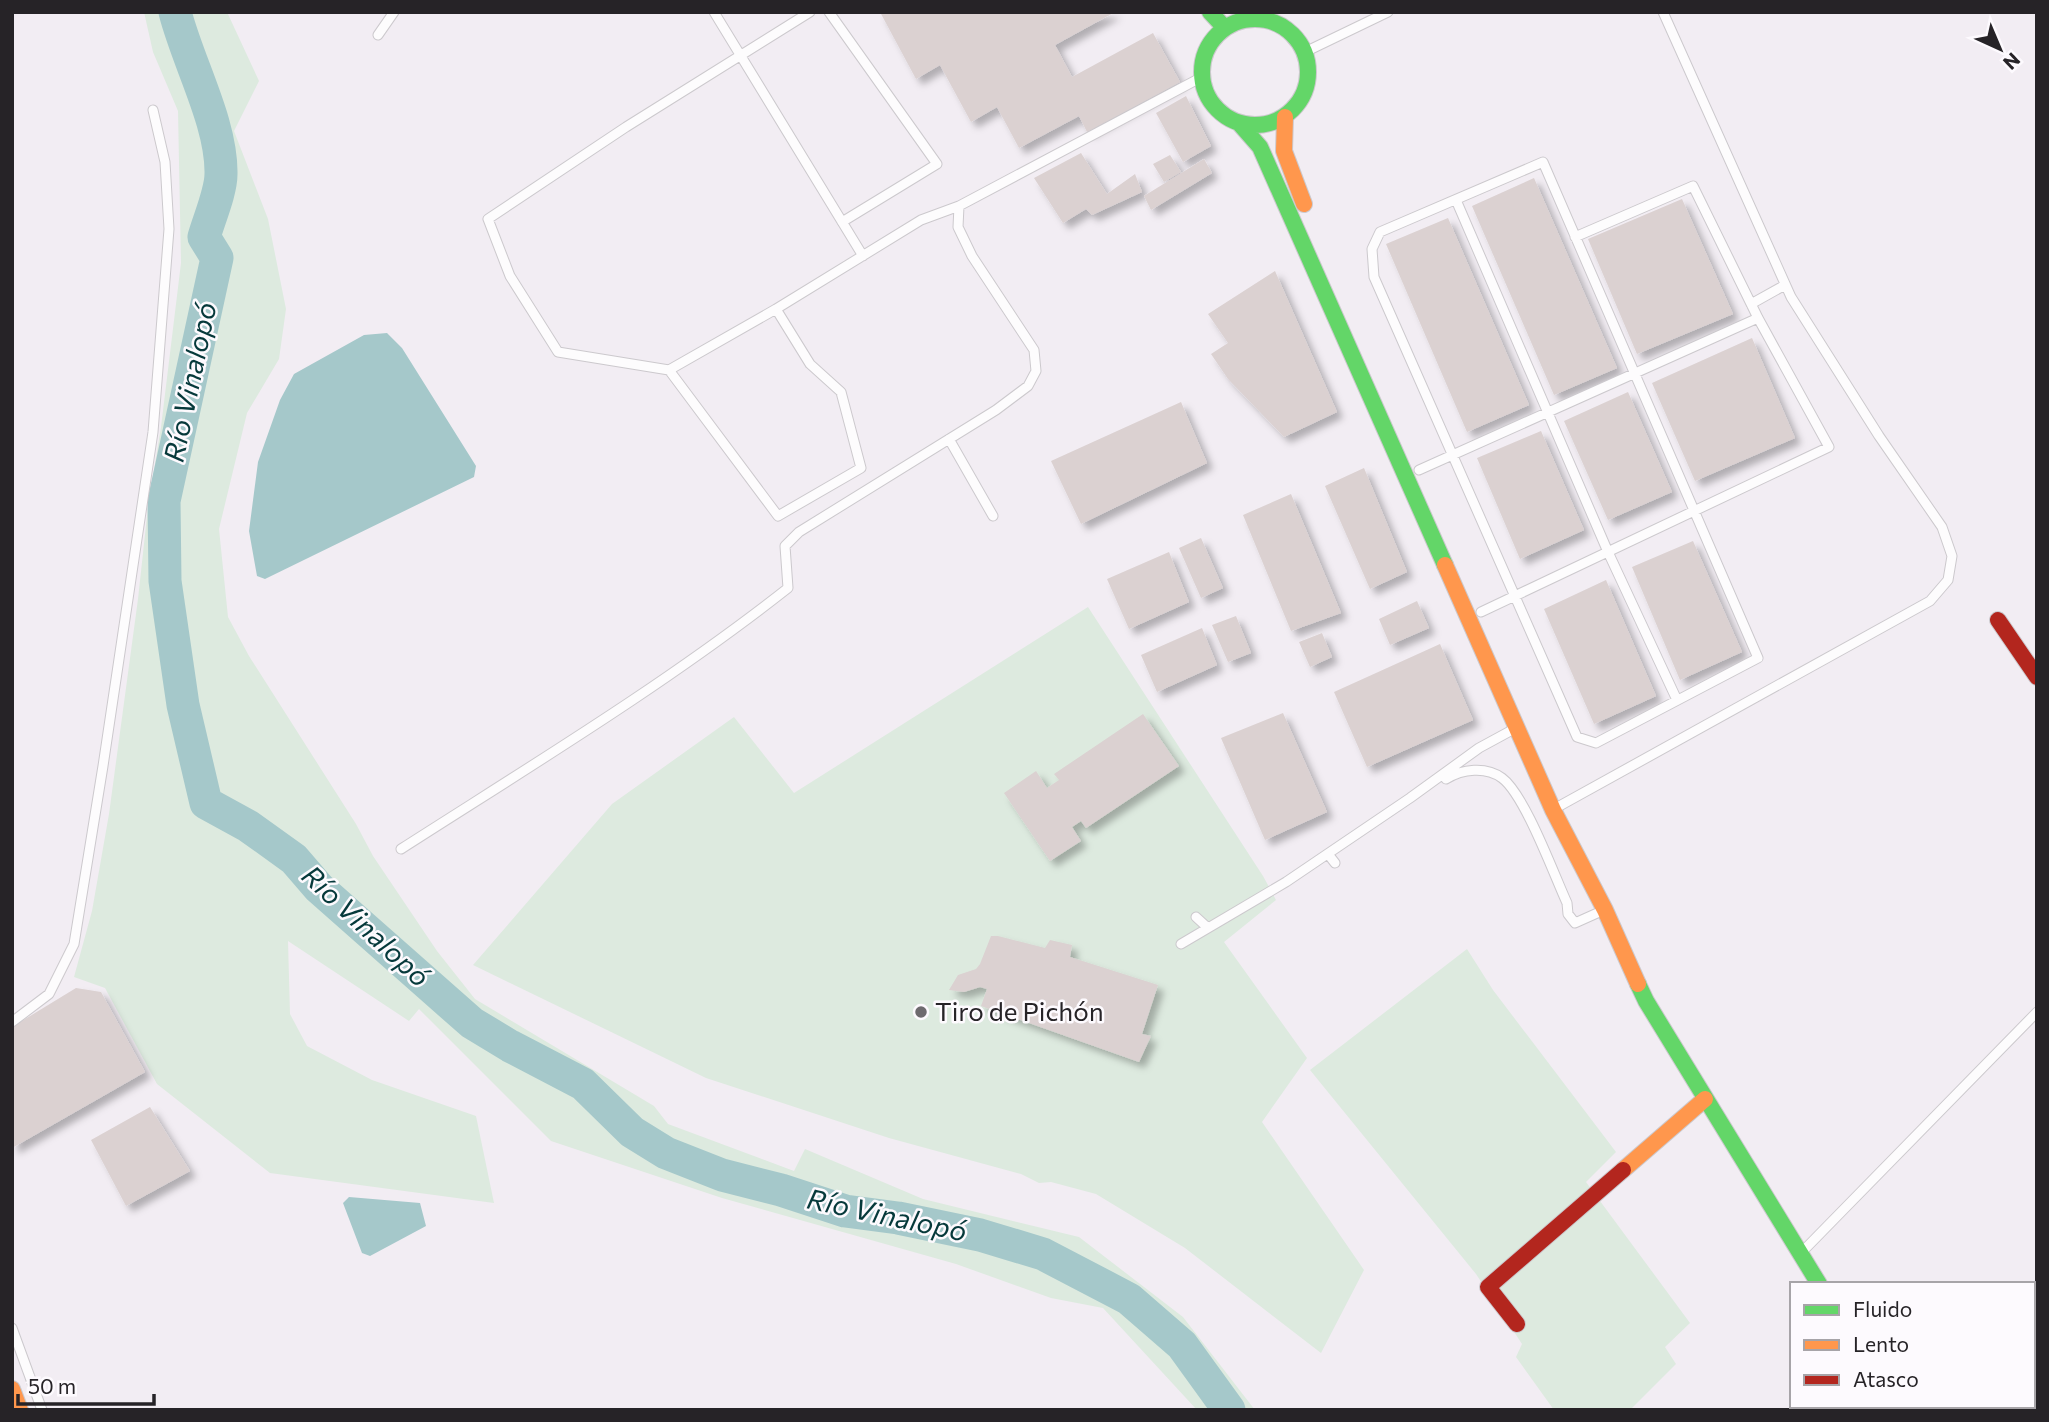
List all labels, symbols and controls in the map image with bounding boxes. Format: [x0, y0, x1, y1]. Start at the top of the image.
north arrow [1965, 14, 2035, 84]
text: N [1999, 48, 2025, 75]
water label: Río Vinalopó [156, 299, 223, 465]
water label: Río Vinalopó [296, 857, 438, 993]
place label: Tiro de Pichón [935, 995, 1104, 1026]
marker: Tiro de Pichón [913, 1004, 929, 1020]
water label: Río Vinalopó [804, 1181, 970, 1248]
legend [1790, 1282, 2035, 1408]
text: Fluido [1853, 1296, 1912, 1321]
text: Lento [1853, 1331, 1909, 1356]
scale bar [18, 1362, 154, 1406]
text: Atasco [1853, 1366, 1919, 1391]
text: 50 m [28, 1373, 76, 1398]

